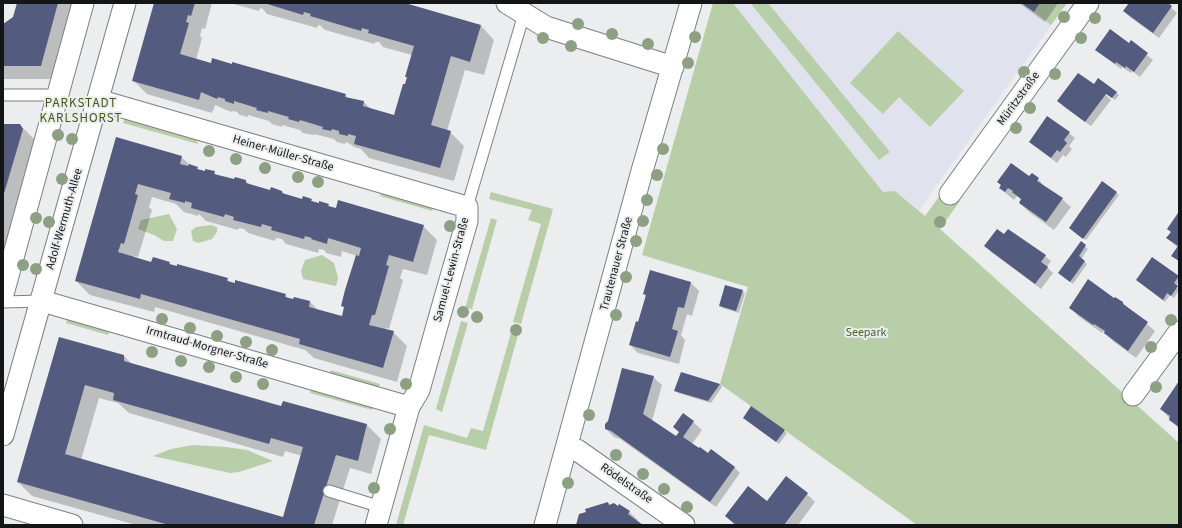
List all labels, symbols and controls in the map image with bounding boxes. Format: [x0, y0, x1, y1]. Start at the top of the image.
street label: Müritzstraße [995, 69, 1043, 129]
district label: PARKSTADT KARLSHORST [40, 96, 122, 127]
street label: Heiner-Müller-Straße [231, 133, 335, 175]
street label: Adolf-Wermuth-Allee [44, 167, 86, 271]
street label: Trautenauer Straße [598, 215, 636, 313]
street label: Samuel-Lewin-Straße [431, 216, 473, 324]
street label: Irmtraud-Morgner-Straße [144, 324, 270, 372]
park label: Seepark [846, 326, 886, 340]
street label: Rödelstraße [597, 461, 655, 507]

